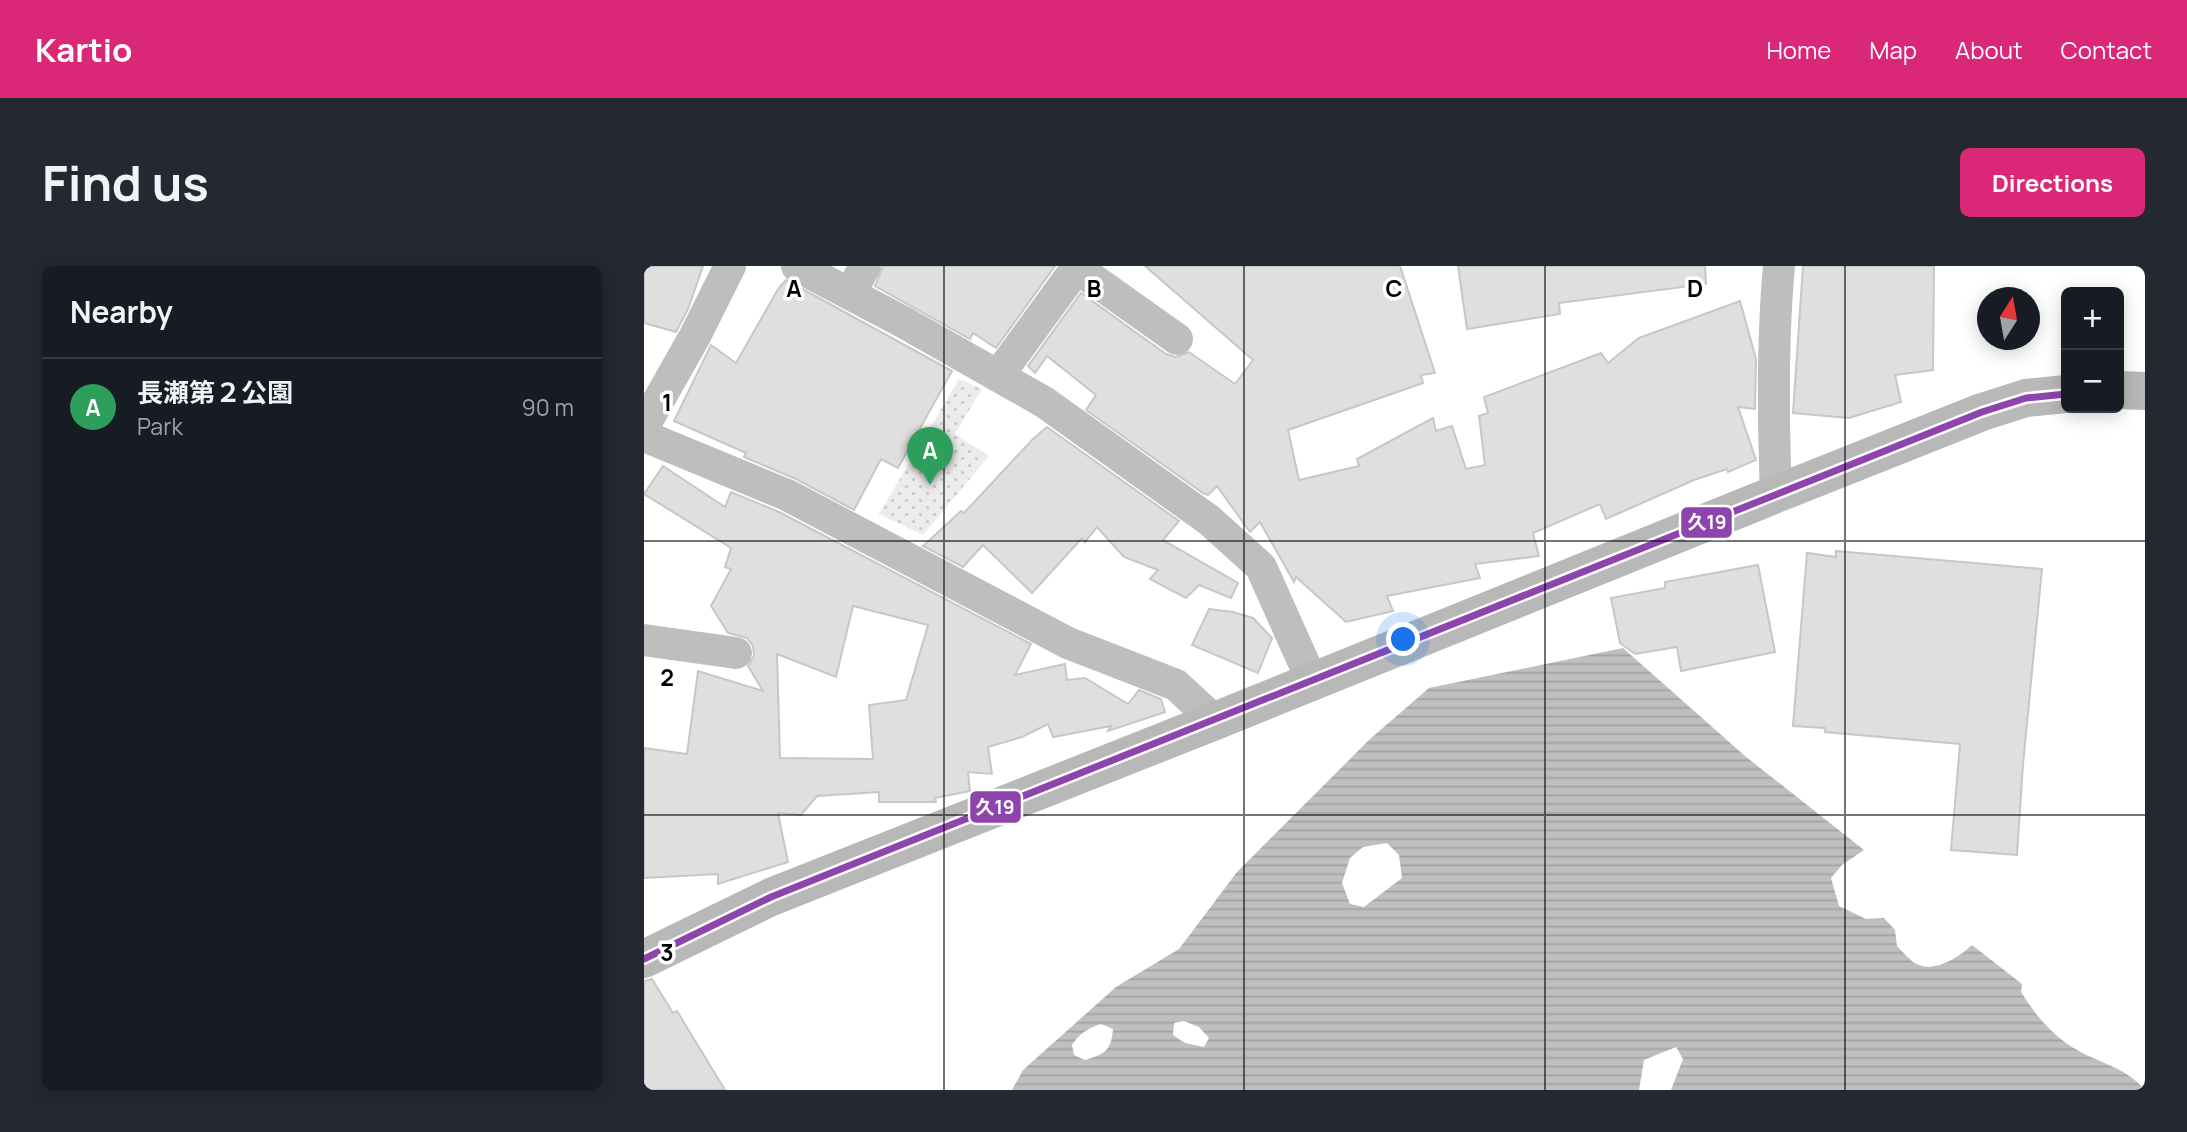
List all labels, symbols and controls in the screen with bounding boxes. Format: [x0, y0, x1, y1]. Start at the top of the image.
text: Kartio [35, 27, 132, 72]
text: Home [1766, 33, 1831, 66]
text: Map [1869, 33, 1917, 66]
text: About [1955, 33, 2023, 66]
text: Contact [2061, 33, 2152, 66]
button: Directions [1960, 148, 2145, 217]
text: Find us [42, 149, 209, 216]
text: A [786, 272, 802, 304]
text: B [1087, 272, 1101, 304]
text: C [1386, 272, 1403, 304]
text: D [1687, 272, 1703, 304]
north arrow [1977, 287, 2040, 350]
map controls [2061, 287, 2124, 413]
button: + [2061, 287, 2124, 350]
text: Nearby [70, 291, 173, 332]
button: − [2061, 350, 2124, 413]
text: 長瀬第２公園 [137, 374, 293, 410]
text: 1 [662, 386, 672, 418]
text: A [85, 391, 101, 423]
text: 90 m [522, 391, 574, 423]
text: Park [137, 410, 183, 442]
pin: A [907, 427, 953, 485]
line badge: 久19 [1680, 506, 1733, 539]
text: 久19 [1687, 509, 1727, 535]
your location [1386, 622, 1420, 656]
text: 2 [660, 661, 674, 693]
line badge: 久19 [969, 790, 1022, 824]
text: 久19 [975, 794, 1015, 820]
text: 3 [660, 936, 674, 968]

